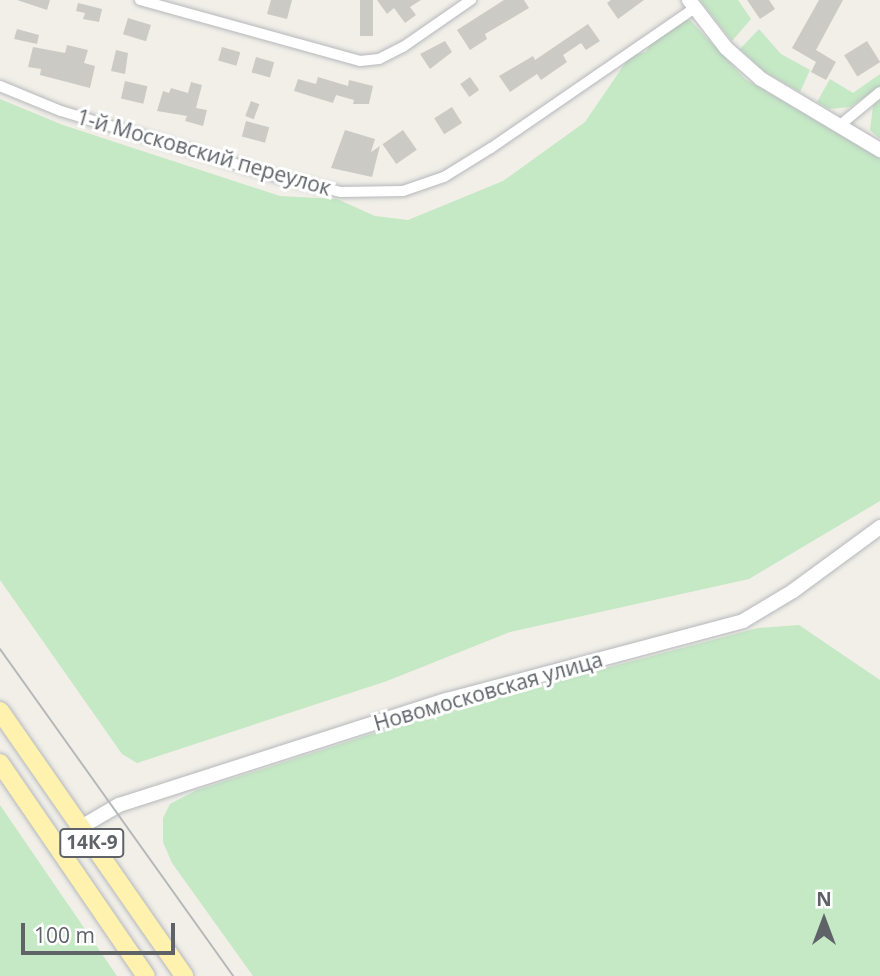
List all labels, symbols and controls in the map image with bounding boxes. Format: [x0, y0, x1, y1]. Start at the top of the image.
street label: 1-й Московский переулок [74, 104, 334, 200]
street label: Новомосковская улица [371, 646, 605, 736]
road number: 14К-9 [59, 828, 125, 858]
north arrow [789, 885, 859, 955]
text: N [816, 886, 832, 912]
scale bar [24, 909, 178, 953]
text: 100 m [34, 921, 95, 949]

